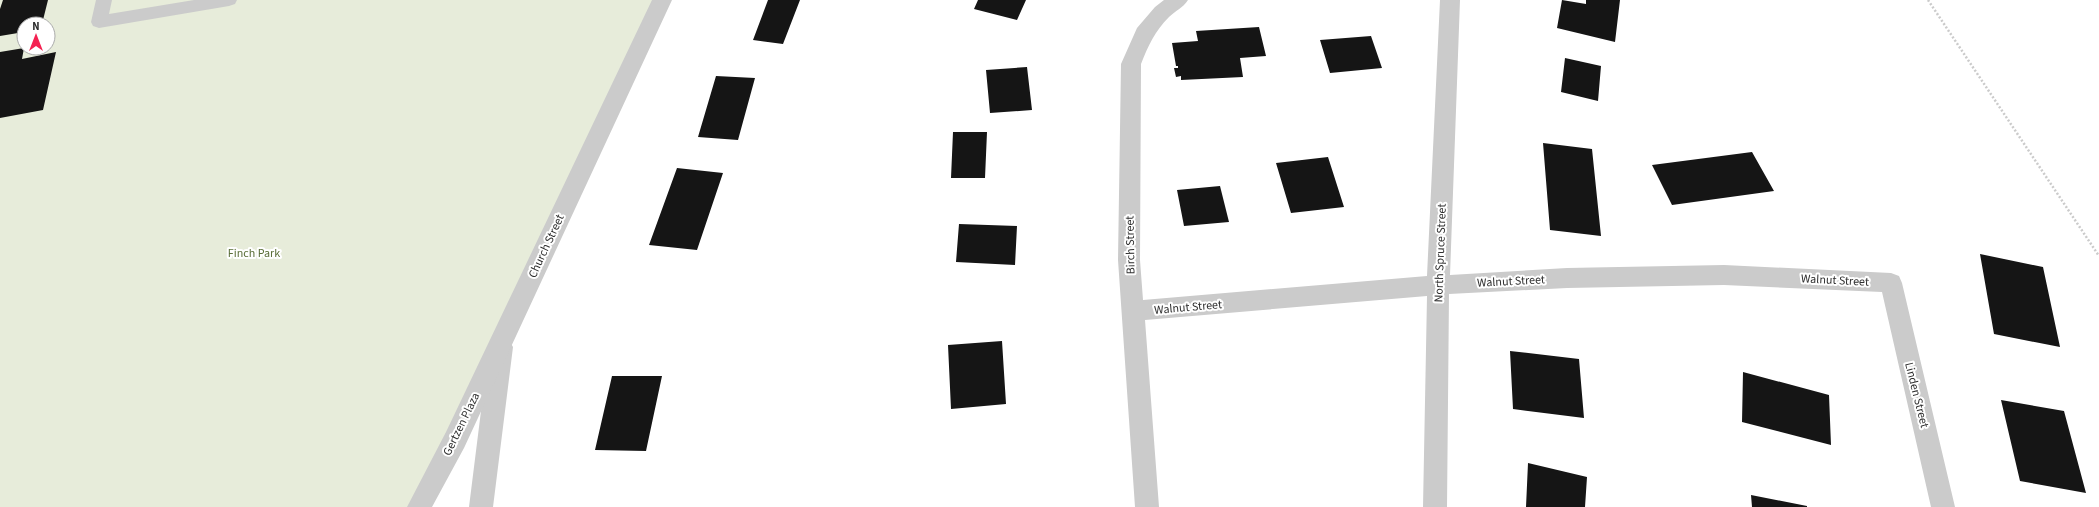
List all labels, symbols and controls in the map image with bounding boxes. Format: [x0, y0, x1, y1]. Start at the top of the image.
north arrow [16, 16, 56, 56]
text: N [32, 19, 40, 34]
street label: North Spruce Street [1430, 203, 1451, 303]
street label: Church Street [524, 212, 569, 281]
street label: Birch Street [1121, 216, 1140, 274]
park label: Finch Park [228, 245, 280, 262]
street label: Walnut Street [1801, 270, 1869, 291]
street label: Walnut Street [1477, 271, 1545, 292]
street label: Walnut Street [1153, 296, 1223, 319]
street label: Linden Street [1900, 361, 1933, 430]
street label: Gertzen Plaza [439, 390, 484, 459]

